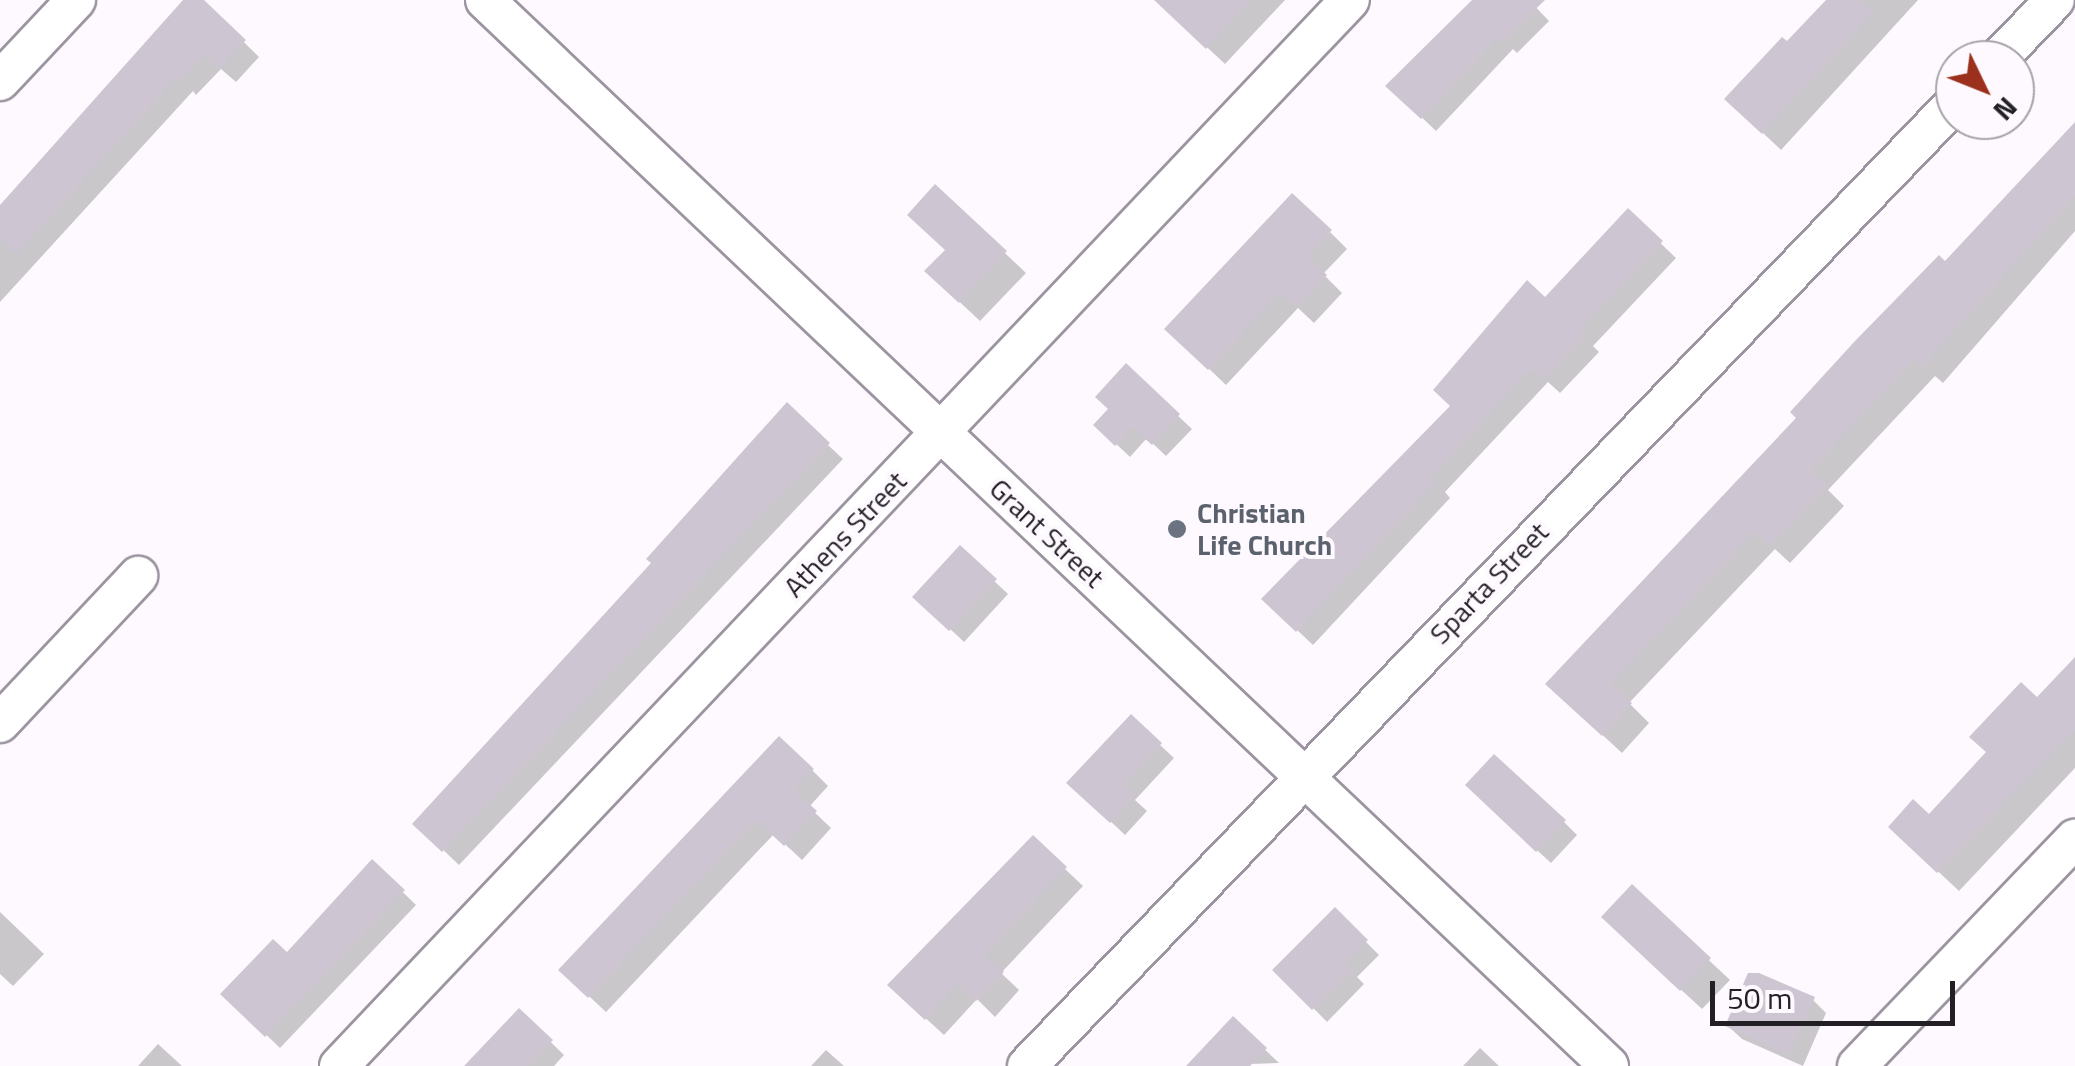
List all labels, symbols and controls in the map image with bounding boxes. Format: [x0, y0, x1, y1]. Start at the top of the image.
north arrow [1935, 40, 2035, 140]
text: N [1984, 88, 2028, 131]
street label: Athens Street [777, 464, 913, 604]
street label: Grant Street [983, 472, 1111, 594]
place label: Christian Life Church [1197, 496, 1332, 562]
street label: Sparta Street [1423, 515, 1555, 651]
marker: Christian Life Church [1166, 518, 1188, 540]
scale bar [1715, 961, 1960, 1023]
text: 50 m [1727, 975, 1792, 1021]

